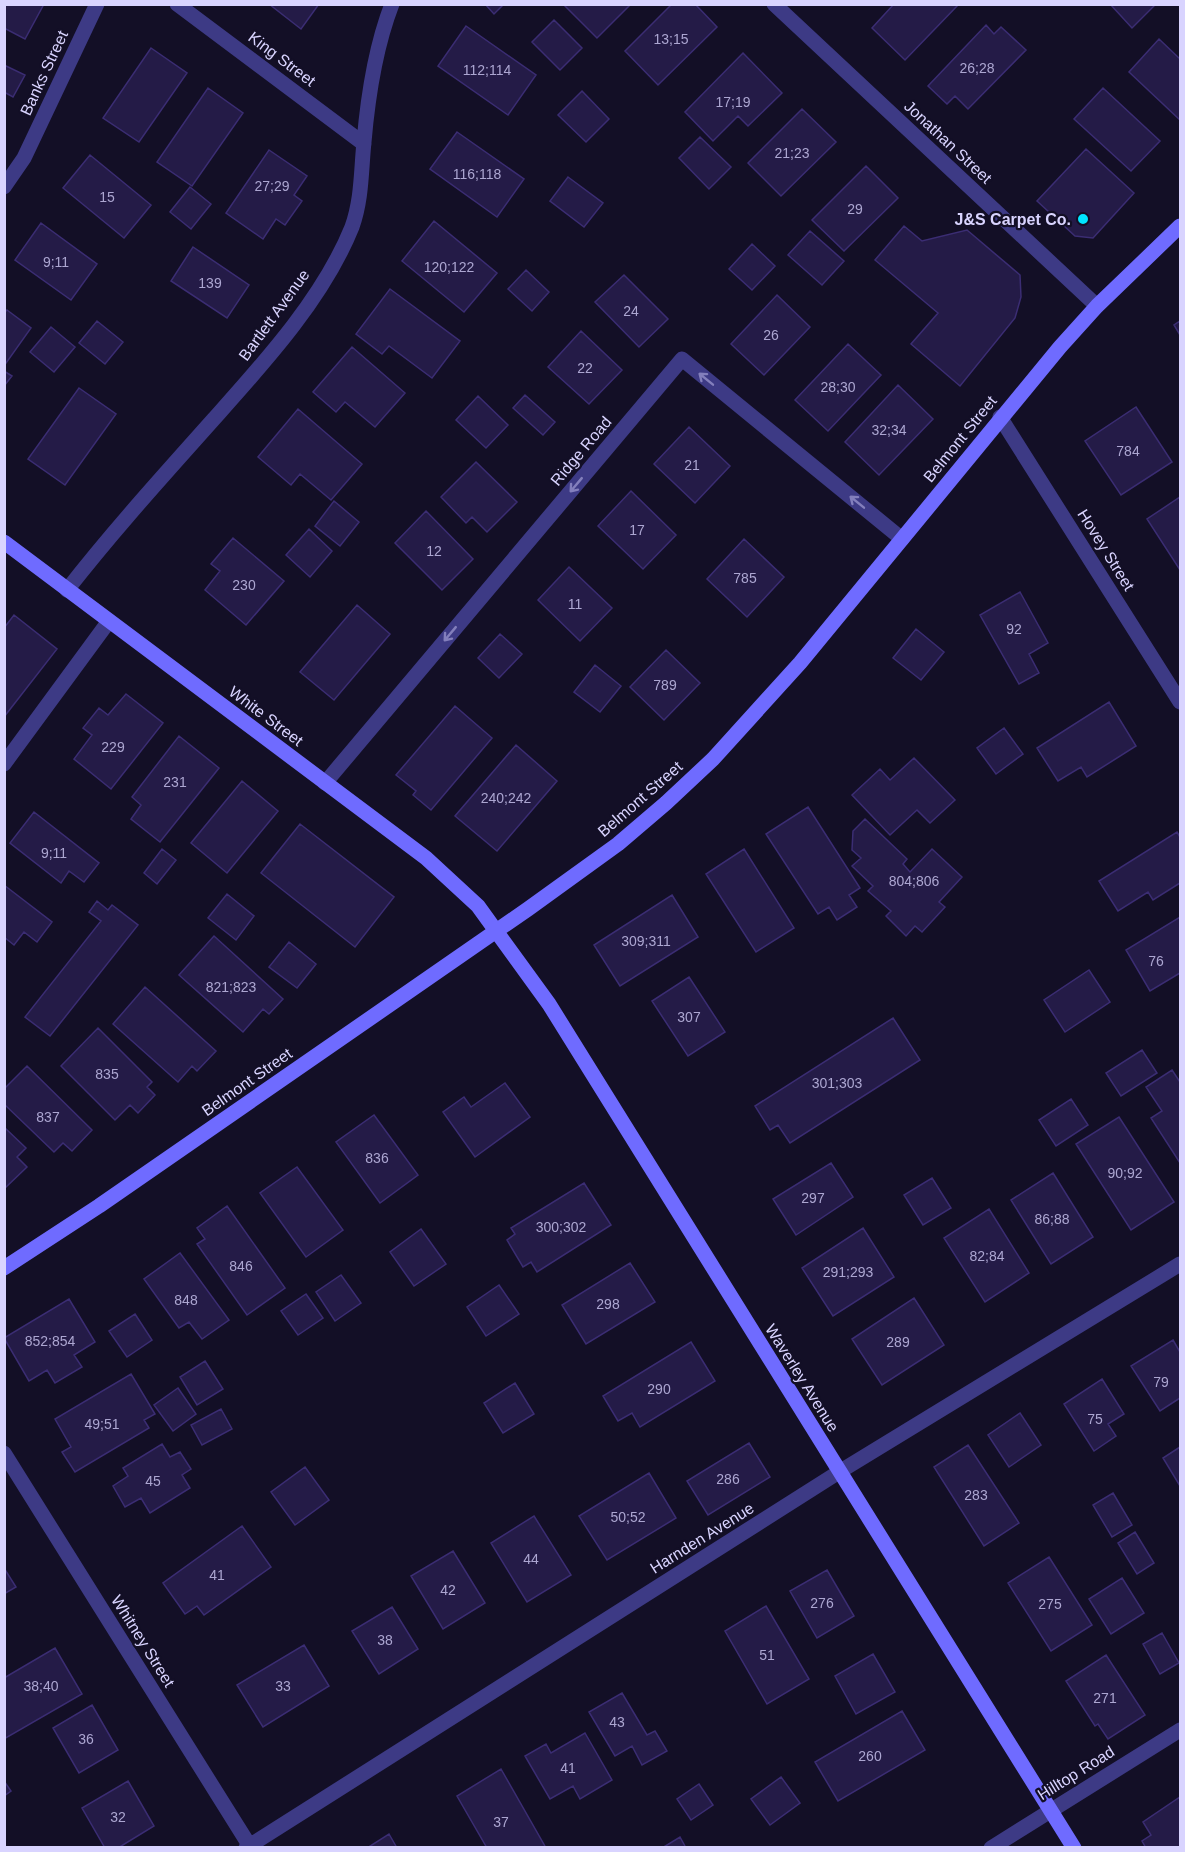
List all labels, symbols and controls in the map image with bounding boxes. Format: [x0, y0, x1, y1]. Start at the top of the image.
street label: Banks Street [17, 27, 71, 118]
street label: King Street [245, 28, 319, 90]
house number: 13;15 [653, 31, 689, 47]
house number: 26;28 [959, 60, 995, 76]
house number: 112;114 [463, 62, 511, 78]
house number: 17;19 [715, 94, 751, 110]
street label: Jonathan Street [901, 97, 996, 187]
house number: 21;23 [774, 145, 810, 161]
house number: 116;118 [453, 166, 501, 182]
house number: 27;29 [254, 178, 290, 194]
house number: 15 [99, 189, 115, 205]
house number: 29 [847, 201, 863, 217]
place label: J&S Carpet Co. [955, 211, 1071, 228]
marker: J&S Carpet Co. [1076, 212, 1090, 226]
house number: 9;11 [43, 254, 69, 270]
house number: 120;122 [424, 259, 475, 275]
street label: Bartlett Avenue [235, 266, 313, 364]
house number: 139 [198, 275, 222, 291]
house number: 24 [623, 303, 639, 319]
house number: 26 [763, 327, 779, 343]
house number: 22 [577, 360, 593, 376]
one-way arrow [699, 372, 714, 386]
house number: 28;30 [820, 379, 856, 395]
street label: Belmont Street [920, 392, 1000, 485]
street label: Ridge Road [547, 413, 615, 489]
house number: 32;34 [871, 422, 907, 438]
house number: 784 [1116, 443, 1140, 459]
house number: 21 [684, 457, 700, 473]
one-way arrow [569, 477, 583, 492]
one-way arrow [850, 495, 865, 509]
street label: Hovey Street [1074, 506, 1138, 594]
house number: 17 [629, 522, 645, 538]
house number: 12 [426, 543, 442, 559]
house number: 785 [733, 570, 757, 586]
house number: 230 [232, 577, 256, 593]
house number: 11 [568, 596, 582, 612]
house number: 92 [1006, 621, 1022, 637]
one-way arrow [443, 626, 457, 641]
house number: 789 [653, 677, 677, 693]
street label: White Street [226, 683, 307, 750]
house number: 229 [101, 739, 125, 755]
street label: Belmont Street [594, 758, 686, 840]
house number: 231 [163, 774, 187, 790]
house number: 240;242 [481, 790, 532, 806]
house number: 9;11 [41, 845, 67, 861]
house number: 804;806 [889, 873, 940, 889]
house number: 309;311 [621, 933, 671, 949]
house number: 76 [1148, 953, 1164, 969]
house number: 821;823 [206, 979, 257, 995]
house number: 307 [677, 1009, 701, 1025]
street label: Belmont Street [199, 1044, 296, 1119]
house number: 835 [95, 1066, 119, 1082]
house number: 301;303 [812, 1075, 863, 1091]
house number: 837 [36, 1109, 60, 1125]
house number: 836 [365, 1150, 389, 1166]
house number: 90;92 [1107, 1165, 1143, 1181]
house number: 297 [801, 1190, 825, 1206]
house number: 86;88 [1034, 1211, 1070, 1227]
house number: 300;302 [536, 1219, 587, 1235]
house number: 82;84 [969, 1248, 1005, 1264]
house number: 846 [229, 1258, 253, 1274]
house number: 291;293 [823, 1264, 874, 1280]
house number: 848 [174, 1292, 198, 1308]
house number: 298 [596, 1296, 620, 1312]
street label: Waverley Avenue [762, 1321, 842, 1435]
house number: 852;854 [25, 1333, 76, 1349]
house number: 289 [886, 1334, 910, 1350]
house number: 79 [1153, 1374, 1169, 1390]
house number: 290 [647, 1381, 671, 1397]
house number: 75 [1087, 1411, 1103, 1427]
house number: 49;51 [84, 1416, 120, 1432]
house number: 286 [716, 1471, 740, 1487]
house number: 45 [145, 1473, 161, 1489]
house number: 283 [964, 1487, 988, 1503]
street label: Harnden Avenue [647, 1499, 757, 1577]
house number: 50;52 [610, 1509, 646, 1525]
house number: 44 [523, 1551, 539, 1567]
house number: 41 [209, 1567, 225, 1583]
house number: 42 [440, 1582, 456, 1598]
street label: Whitney Street [108, 1592, 178, 1690]
house number: 276 [810, 1595, 834, 1611]
house number: 275 [1038, 1596, 1062, 1612]
house number: 38 [377, 1632, 393, 1648]
house number: 51 [759, 1647, 775, 1663]
house number: 38;40 [23, 1678, 59, 1694]
house number: 33 [275, 1678, 291, 1694]
house number: 271 [1093, 1690, 1117, 1706]
house number: 43 [609, 1714, 625, 1730]
house number: 36 [78, 1731, 94, 1747]
street label: Hilltop Road [1035, 1743, 1117, 1803]
house number: 260 [858, 1748, 882, 1764]
house number: 41 [560, 1760, 576, 1776]
house number: 32 [110, 1809, 126, 1825]
house number: 37 [493, 1814, 509, 1830]

